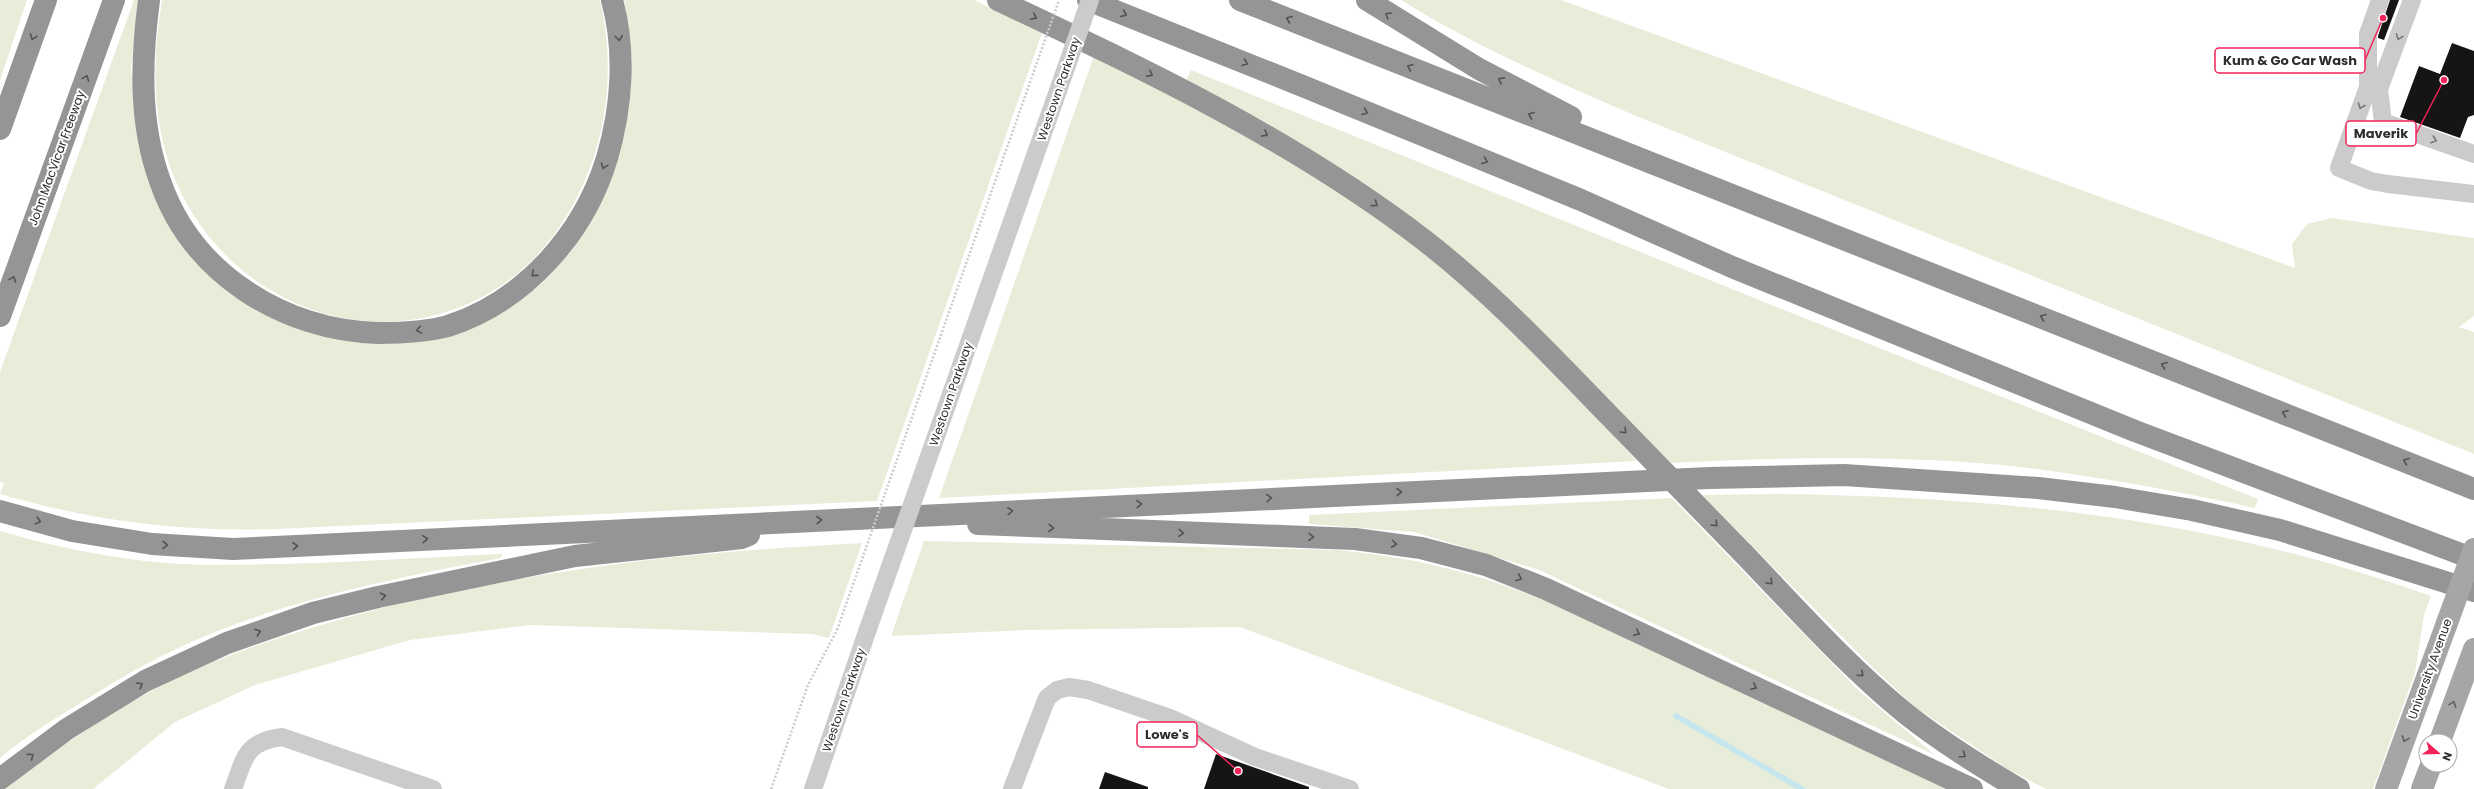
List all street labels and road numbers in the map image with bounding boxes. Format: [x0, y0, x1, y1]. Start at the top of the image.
street label: Westown Parkway [1033, 34, 1084, 143]
street label: John MacVicar Freeway [24, 88, 89, 228]
street label: Westown Parkway [925, 339, 976, 448]
street label: University Avenue [2403, 616, 2456, 722]
street label: Westown Parkway [818, 645, 869, 754]

